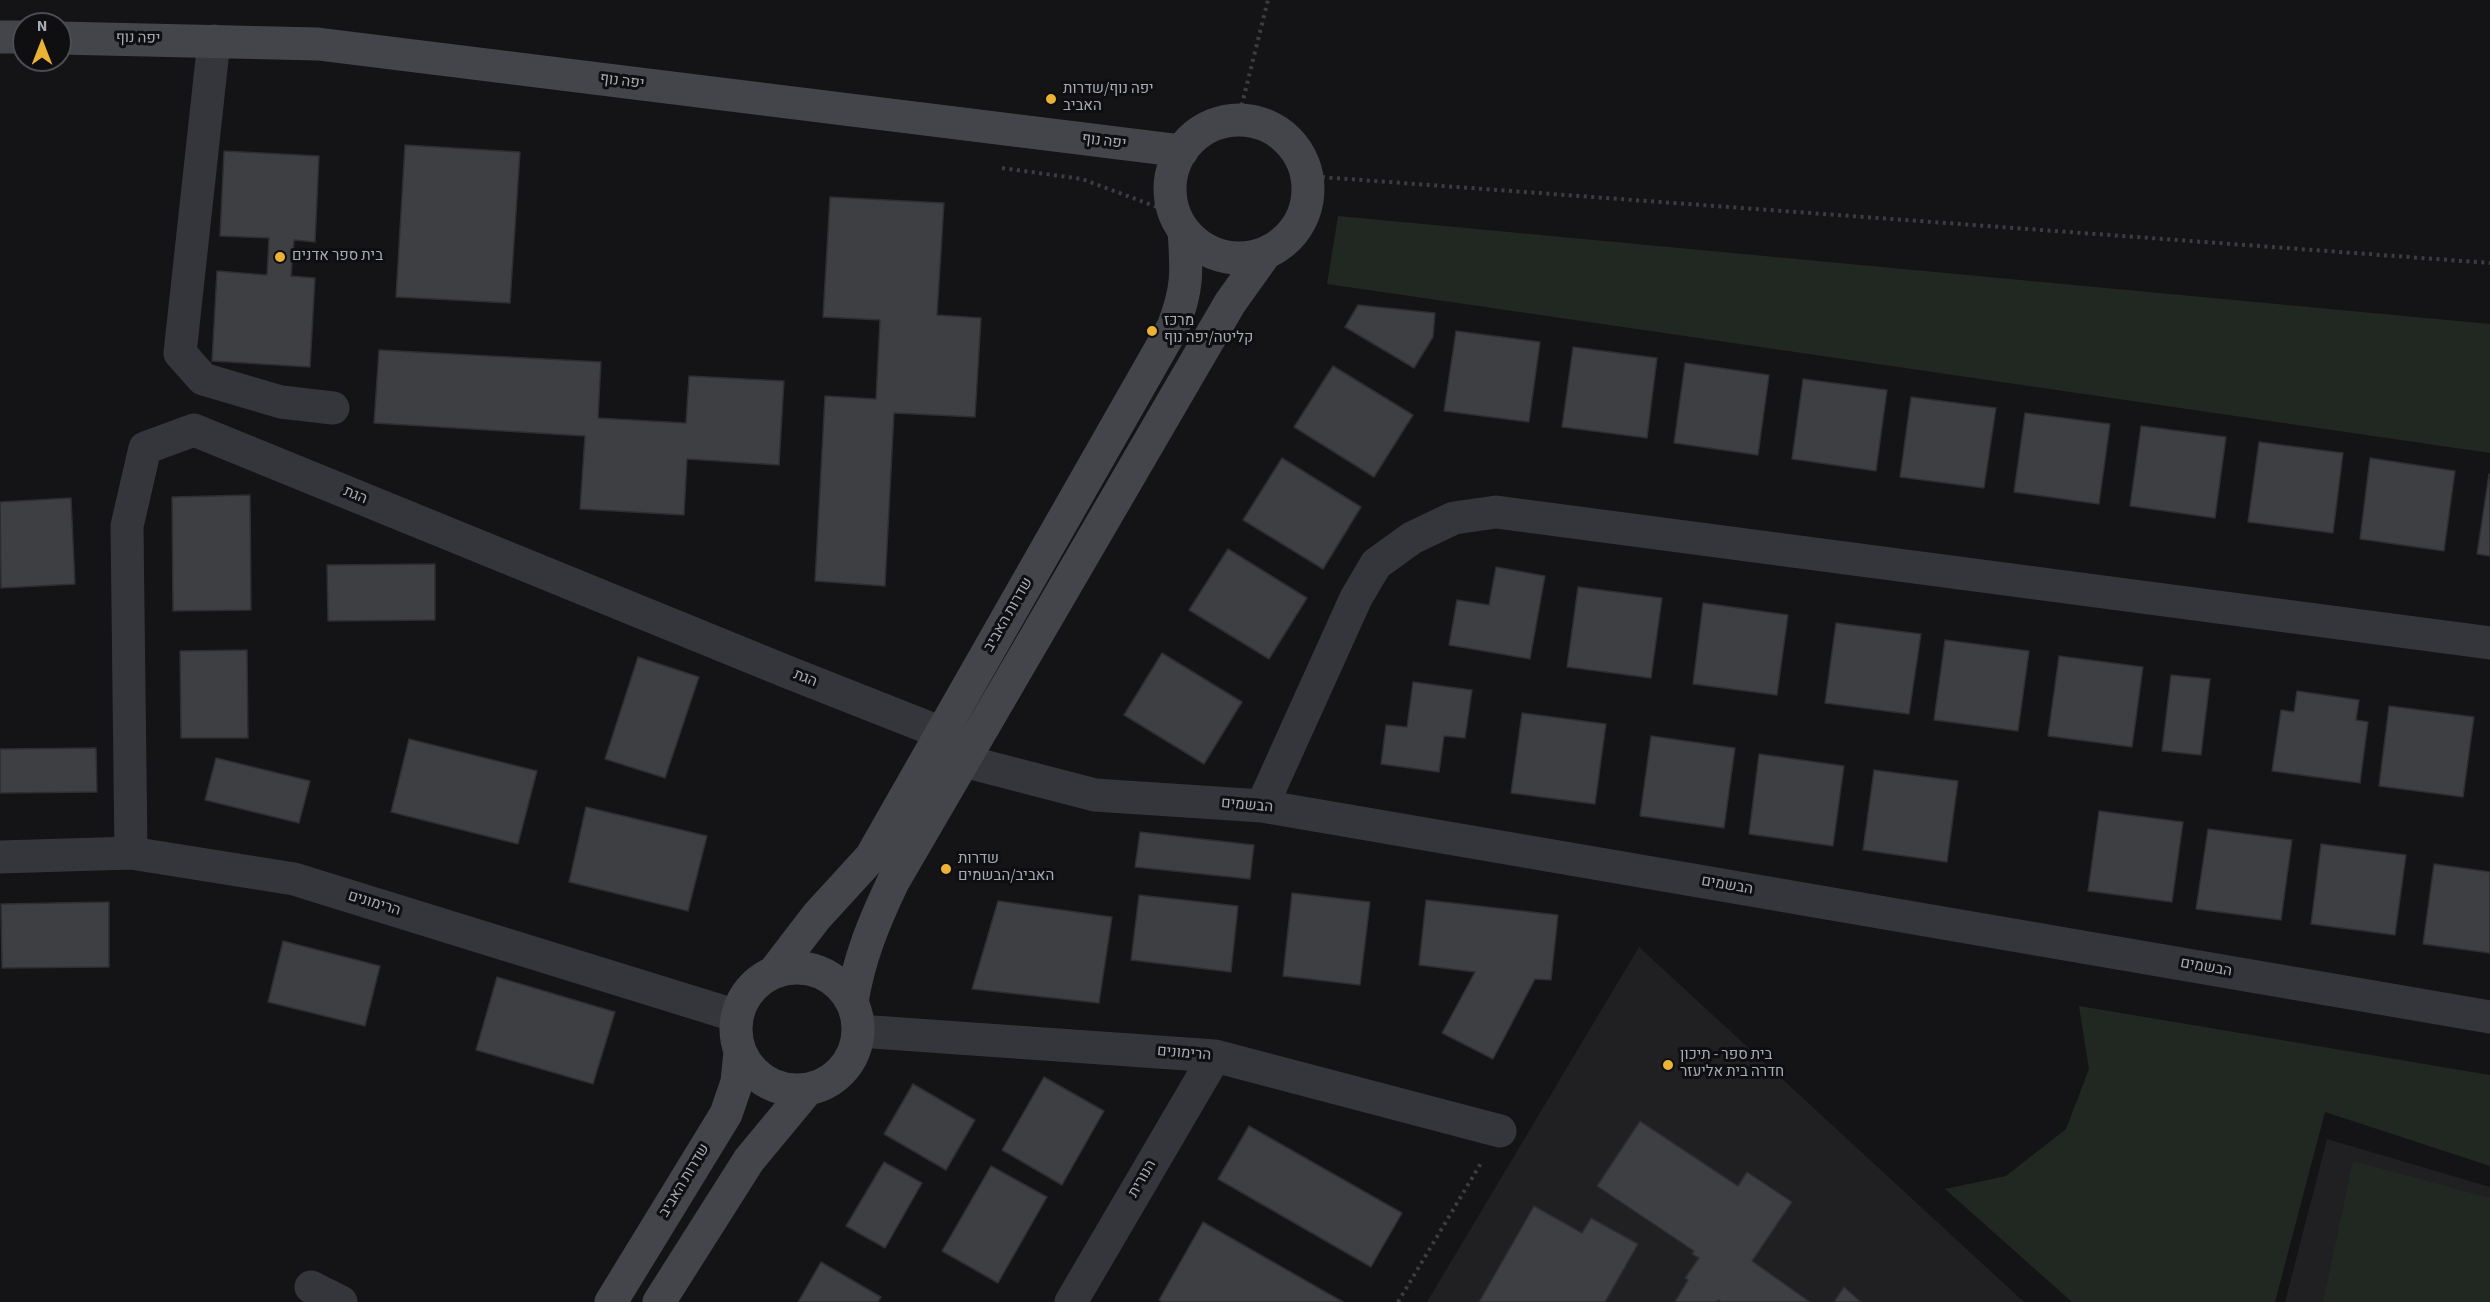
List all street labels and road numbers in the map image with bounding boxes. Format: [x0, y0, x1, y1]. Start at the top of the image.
street label: יפה נוף [116, 30, 160, 48]
street label: יפה נוף [599, 70, 645, 94]
street label: יפה נוף [1081, 130, 1127, 154]
street label: הגת [341, 483, 369, 509]
street label: שדרות האביב [981, 575, 1037, 655]
street label: הגת [791, 666, 819, 692]
street label: הבשמים [1220, 795, 1274, 817]
street label: הבשמים [1700, 873, 1754, 899]
street label: הרימונים [345, 887, 403, 921]
street label: הבשמים [2179, 955, 2233, 981]
street label: הרימונים [1156, 1043, 1212, 1065]
street label: שדרות האביב [656, 1141, 714, 1221]
street label: הנורית [1125, 1157, 1161, 1201]

